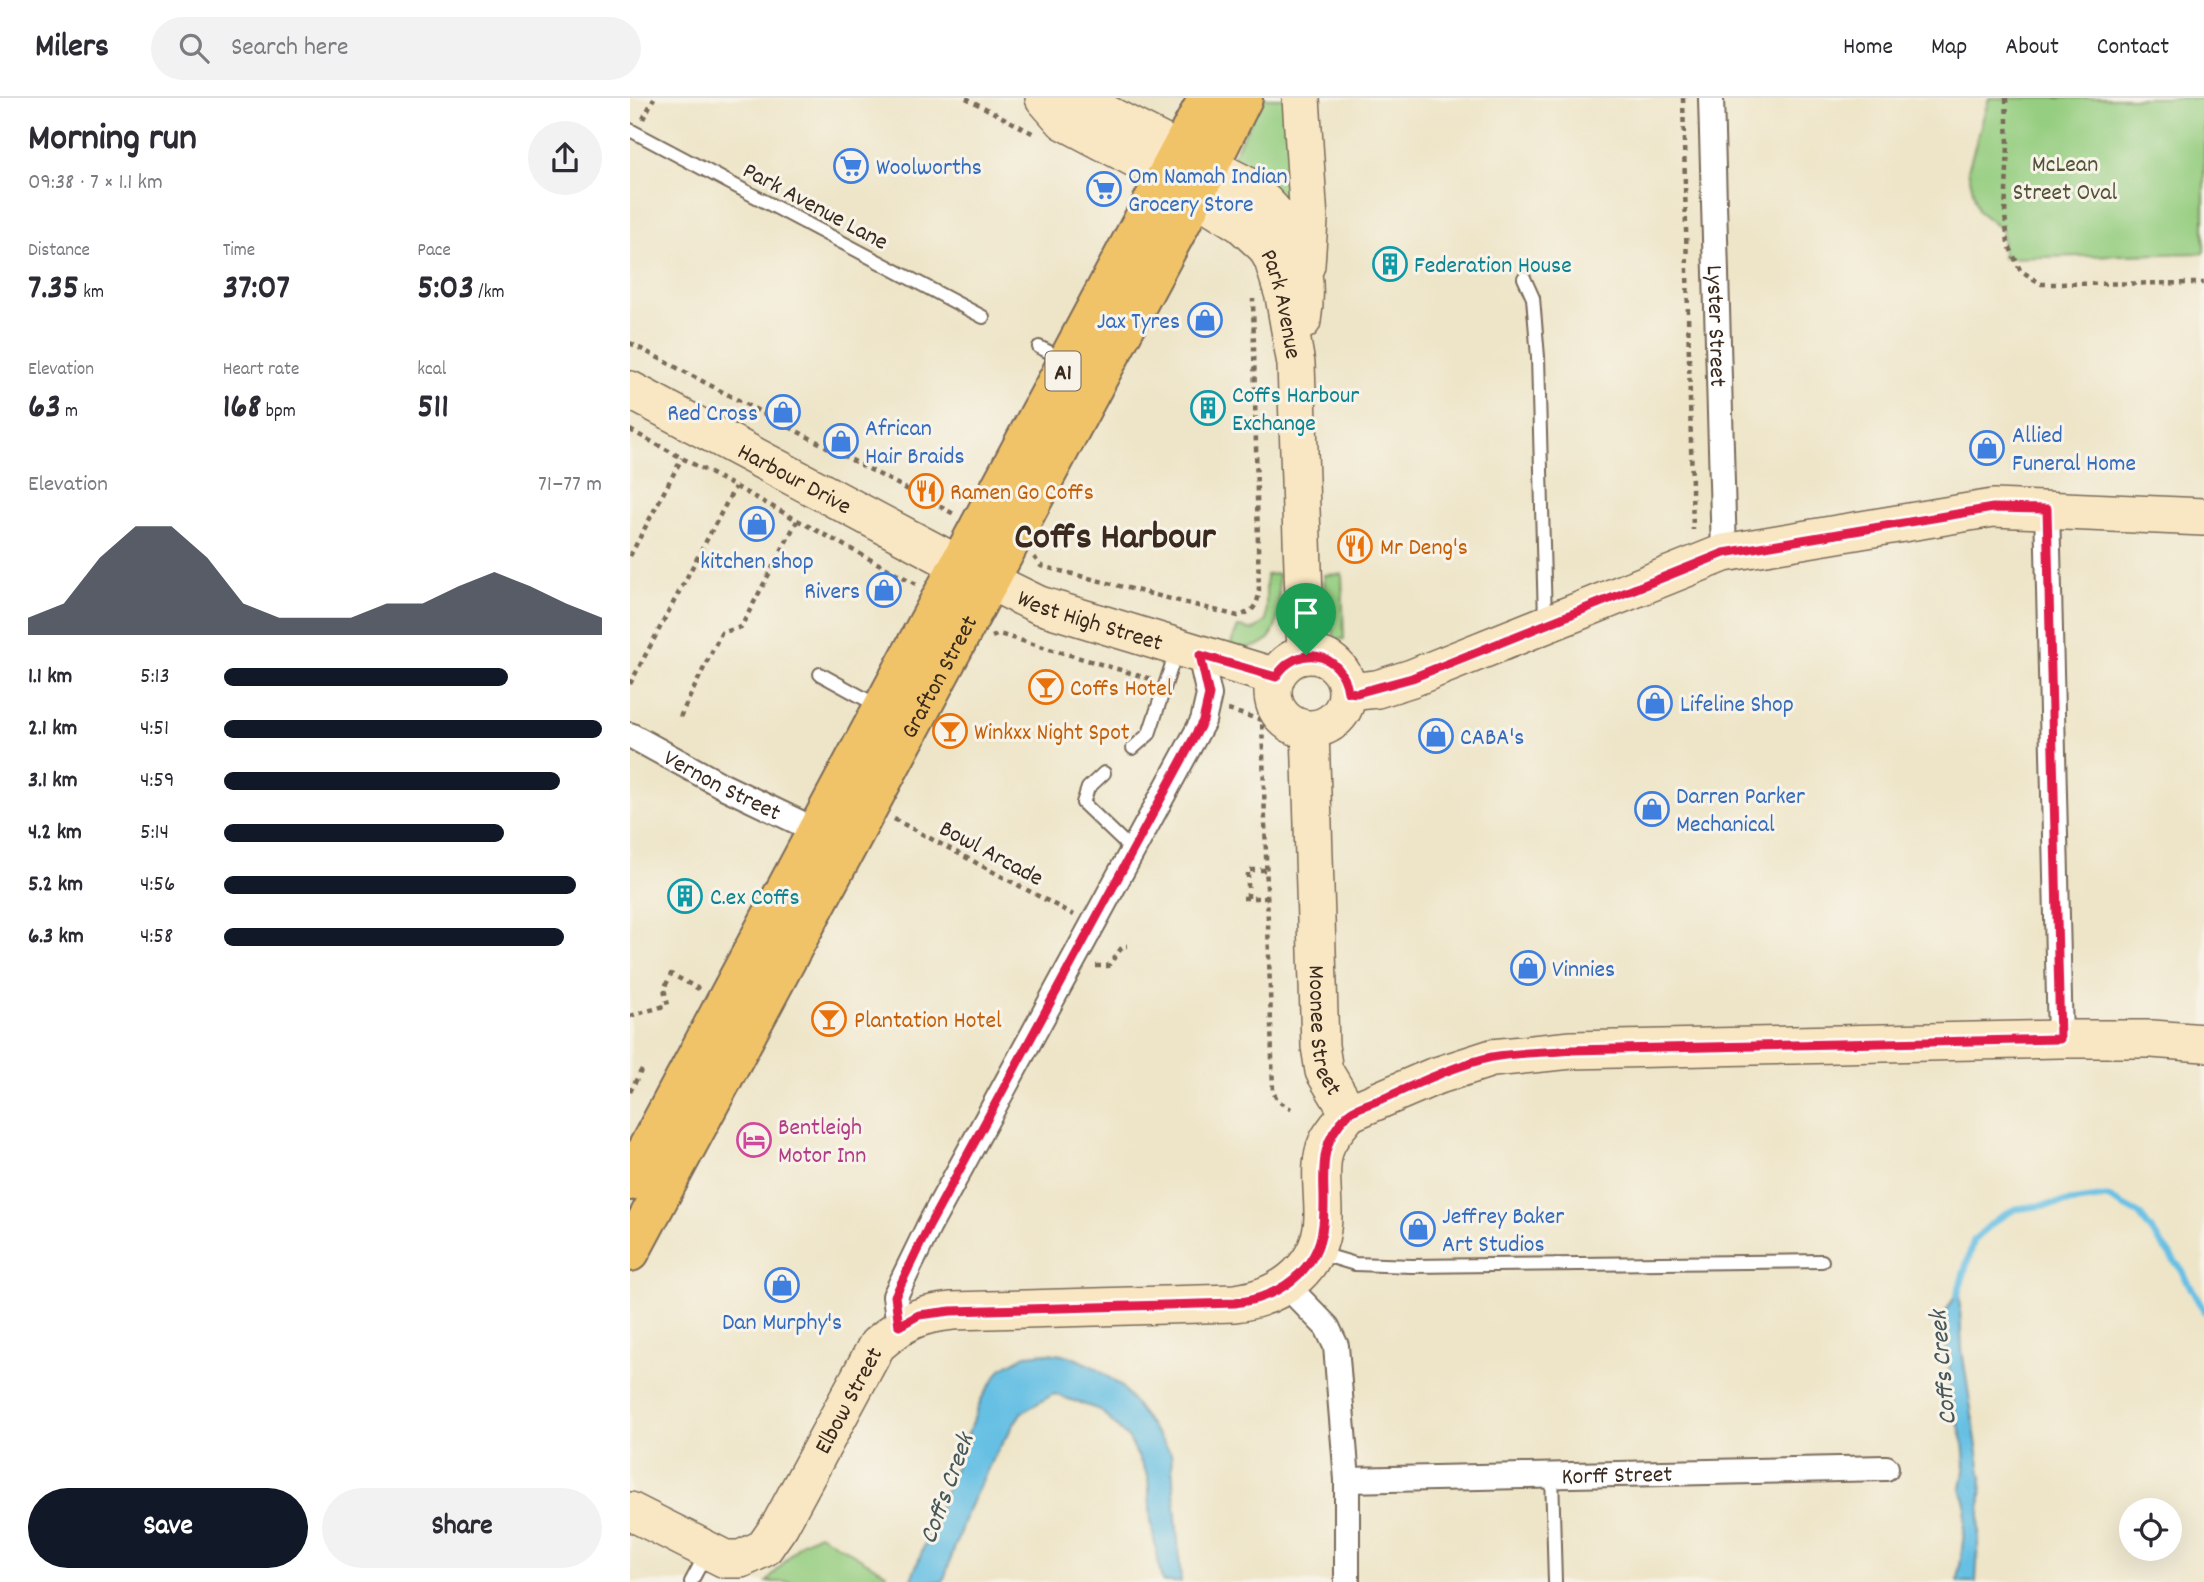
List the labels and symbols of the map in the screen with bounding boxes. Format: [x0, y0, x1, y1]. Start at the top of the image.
supermarket icon: Woolworths [832, 147, 870, 185]
park label: McLean Street Oval [2013, 149, 2118, 211]
place label: Woolworths [876, 152, 982, 186]
street label: Park Avenue Lane [736, 155, 893, 260]
place label: Om Namah Indian Grocery Store [1128, 161, 1288, 223]
supermarket icon: Om Namah Indian Grocery Store [1085, 170, 1123, 208]
street label: Park Avenue [1250, 243, 1309, 362]
building icon: Federation House [1371, 245, 1409, 283]
place label: Federation House [1414, 250, 1572, 284]
street label: Lyster Street [1696, 265, 1733, 388]
shop icon: Jax Tyres [1186, 301, 1224, 339]
place label: Jax Tyres [1097, 306, 1180, 340]
road number: A1 [1046, 352, 1080, 390]
place label: Coffs Harbour Exchange [1232, 380, 1359, 442]
building icon: Coffs Harbour Exchange [1189, 389, 1227, 427]
shop icon: Red Cross [764, 393, 802, 431]
place label: Red Cross [667, 398, 758, 432]
place label: African Hair Braids [865, 413, 965, 475]
place label: Allied Funeral Home [2012, 420, 2136, 482]
shop icon: African Hair Braids [822, 422, 860, 460]
shop icon: Allied Funeral Home [1968, 429, 2006, 467]
street label: Harbour Drive [731, 436, 857, 525]
restaurant icon: Ramen Go Coffs [907, 472, 945, 510]
place label: Ramen Go Coffs [950, 477, 1094, 511]
shop icon: kitchen shop [738, 505, 776, 543]
district label: Coffs Harbour [1014, 512, 1217, 567]
restaurant icon: Mr Deng's [1336, 527, 1374, 565]
place label: Mr Deng's [1380, 532, 1468, 566]
place label: kitchen shop [700, 546, 814, 580]
shop icon: Rivers [865, 571, 903, 609]
place label: Rivers [804, 576, 860, 610]
street label: West High Street [1010, 583, 1167, 662]
pin [1276, 583, 1336, 655]
street label: Grafton Street [894, 610, 988, 745]
bar icon: Coffs Hotel [1027, 668, 1065, 706]
place label: Coffs Hotel [1070, 673, 1173, 707]
shop icon: Lifeline Shop [1636, 684, 1674, 722]
place label: Lifeline Shop [1680, 689, 1794, 723]
bar icon: Winkxx Night Spot [931, 712, 969, 750]
place label: Winkxx Night Spot [974, 717, 1130, 751]
shop icon: CABA's [1417, 717, 1455, 755]
place label: CABA's [1460, 722, 1524, 756]
street label: Vernon Street [656, 743, 786, 831]
place label: Darren Parker Mechanical [1676, 781, 1805, 843]
shop icon: Darren Parker Mechanical [1633, 790, 1671, 828]
street label: Bowl Arcade [933, 813, 1049, 896]
building icon: C.ex Coffs [666, 877, 704, 915]
place label: C.ex Coffs [710, 882, 800, 916]
shop icon: Vinnies [1509, 949, 1547, 987]
place label: Vinnies [1552, 954, 1615, 988]
street label: Moonee Street [1297, 965, 1349, 1103]
bar icon: Plantation Hotel [810, 1000, 848, 1038]
place label: Plantation Hotel [854, 1005, 1002, 1039]
place label: Bentleigh Motor Inn [778, 1112, 866, 1174]
hotel icon: Bentleigh Motor Inn [735, 1121, 773, 1159]
place label: Jeffrey Baker Art Studios [1442, 1201, 1564, 1263]
shop icon: Jeffrey Baker Art Studios [1399, 1210, 1437, 1248]
shop icon: Dan Murphy's [763, 1266, 801, 1304]
place label: Dan Murphy's [722, 1307, 842, 1341]
water label: Coffs Creek [1921, 1307, 1968, 1427]
street label: Elbow Street [807, 1342, 893, 1461]
water label: Coffs Creek [911, 1427, 986, 1550]
street label: Korff Street [1561, 1459, 1673, 1495]

